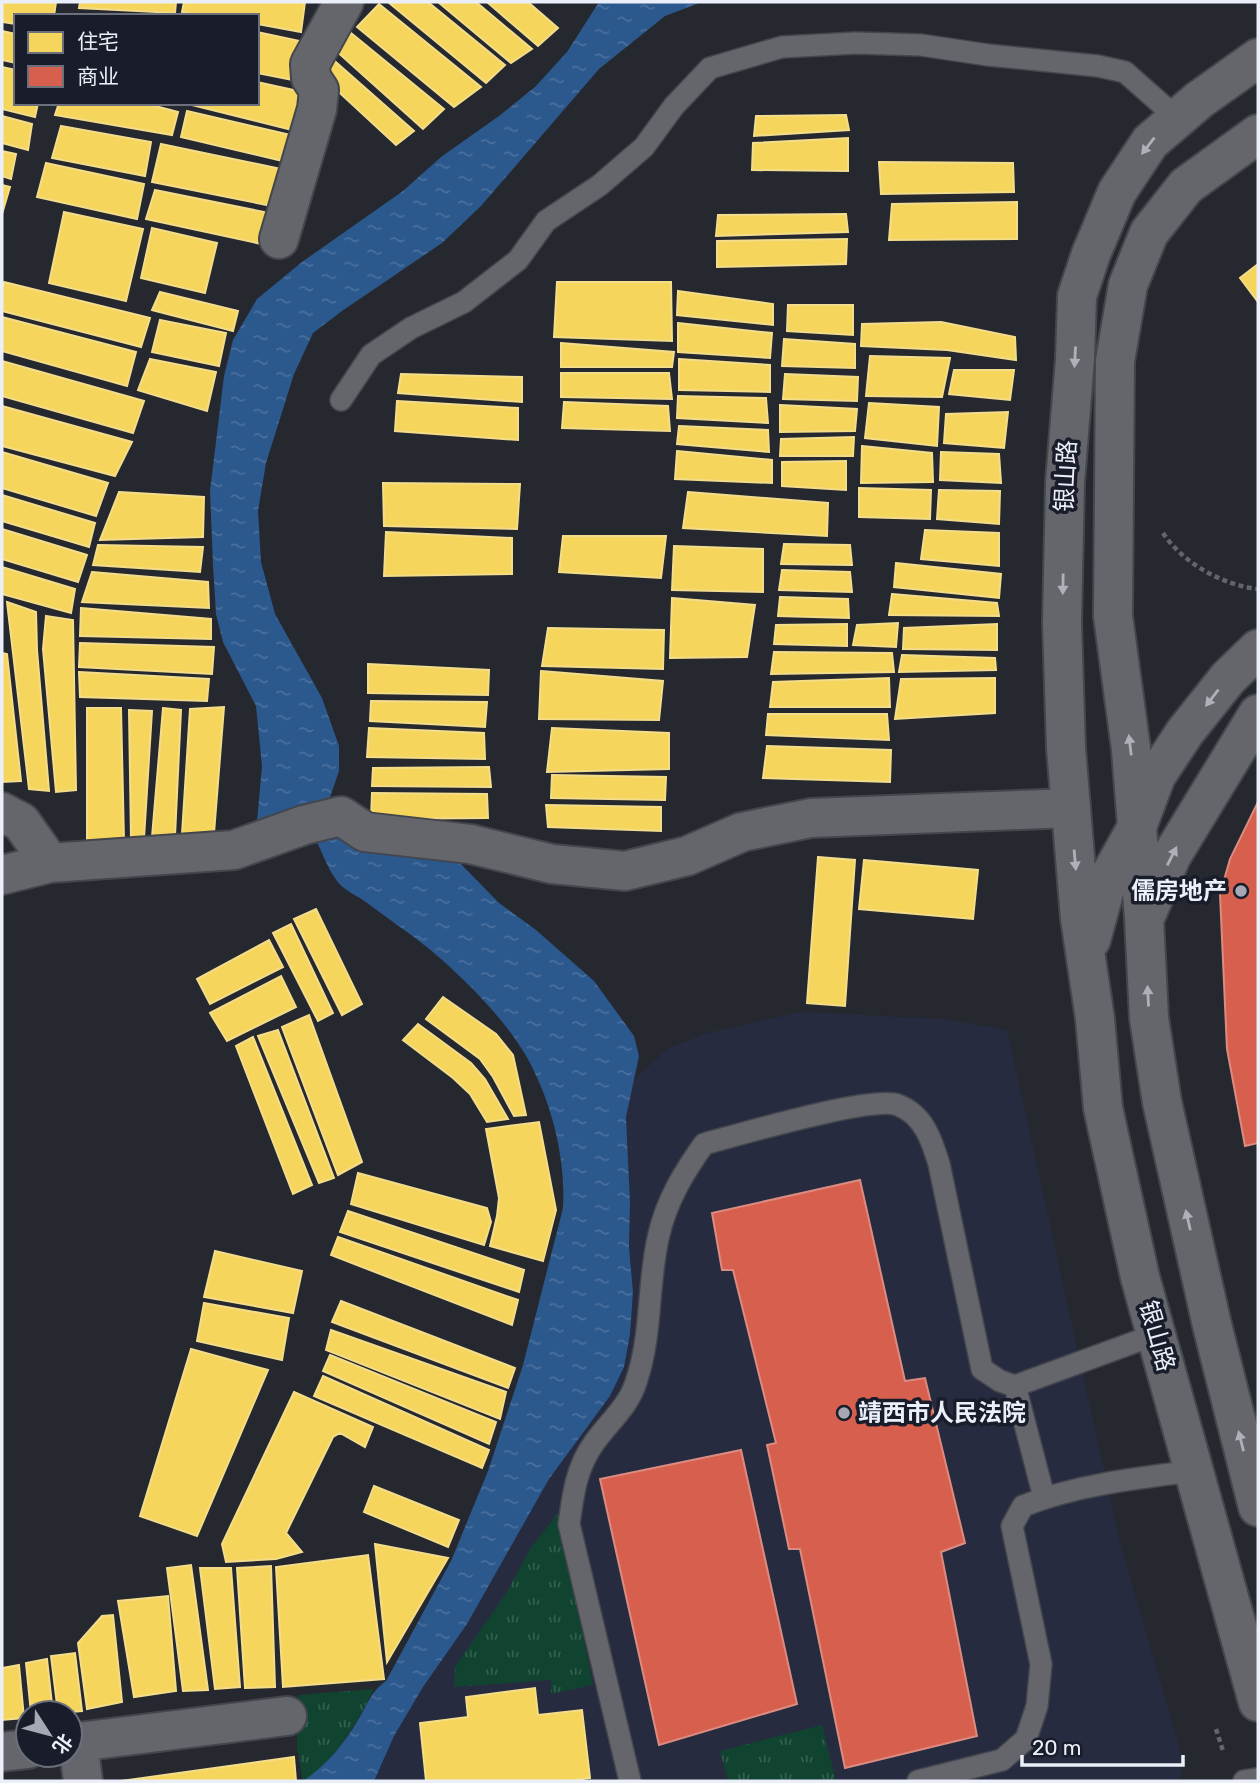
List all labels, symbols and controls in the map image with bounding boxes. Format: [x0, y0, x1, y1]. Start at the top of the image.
legend [14, 14, 259, 105]
text: 住宅 [77, 29, 119, 54]
text: 商业 [77, 64, 119, 89]
one-way arrow [1141, 137, 1156, 155]
one-way arrow [1069, 346, 1080, 368]
street label: 银山路 [1050, 439, 1082, 513]
one-way arrow [1057, 573, 1069, 595]
one-way arrow [1204, 689, 1219, 707]
one-way arrow [1125, 734, 1136, 756]
one-way arrow [1167, 846, 1178, 866]
one-way arrow [1070, 849, 1081, 871]
place label: 儒房地产 [1131, 877, 1227, 905]
marker: 儒房地产 [1233, 883, 1249, 899]
one-way arrow [1143, 985, 1154, 1007]
one-way arrow [1183, 1209, 1194, 1231]
street label: 银山路 [1134, 1298, 1180, 1374]
place label: 靖西市人民法院 [858, 1399, 1026, 1427]
marker: 靖西市人民法院 [836, 1405, 852, 1421]
one-way arrow [1235, 1430, 1246, 1452]
north arrow [14, 1699, 84, 1769]
scale bar [1022, 1724, 1183, 1768]
text: 北 [47, 1729, 77, 1758]
text: 20 m [1032, 1735, 1081, 1760]

